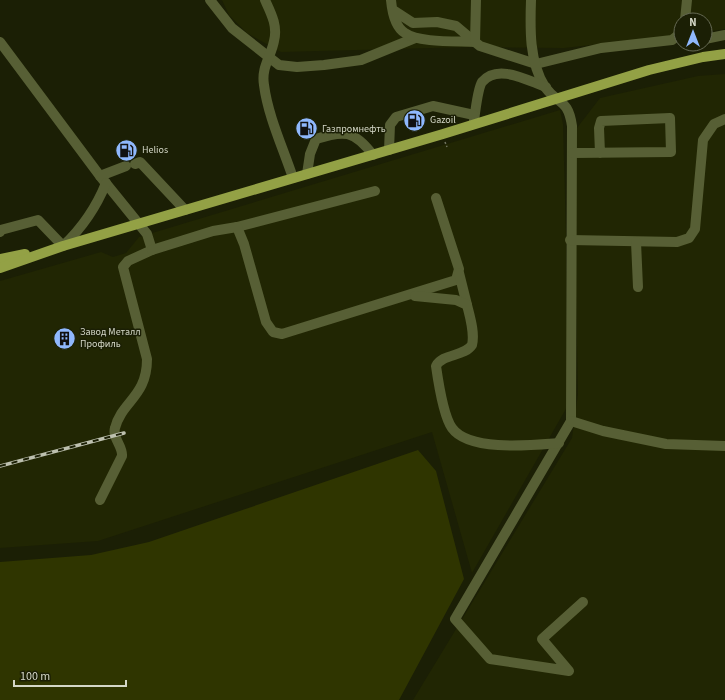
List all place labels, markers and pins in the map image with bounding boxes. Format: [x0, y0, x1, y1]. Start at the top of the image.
fuel station icon: Gazoil [402, 107, 428, 133]
place label: Gazoil [430, 113, 456, 127]
fuel station icon: Газпромнефть [294, 116, 320, 142]
place label: Газпромнефть [322, 122, 386, 136]
fuel station icon: Helios [113, 137, 139, 163]
place label: Helios [142, 143, 168, 157]
building icon: Завод Металл Профиль [52, 325, 78, 351]
place label: Завод Металл Профиль [80, 325, 141, 351]

